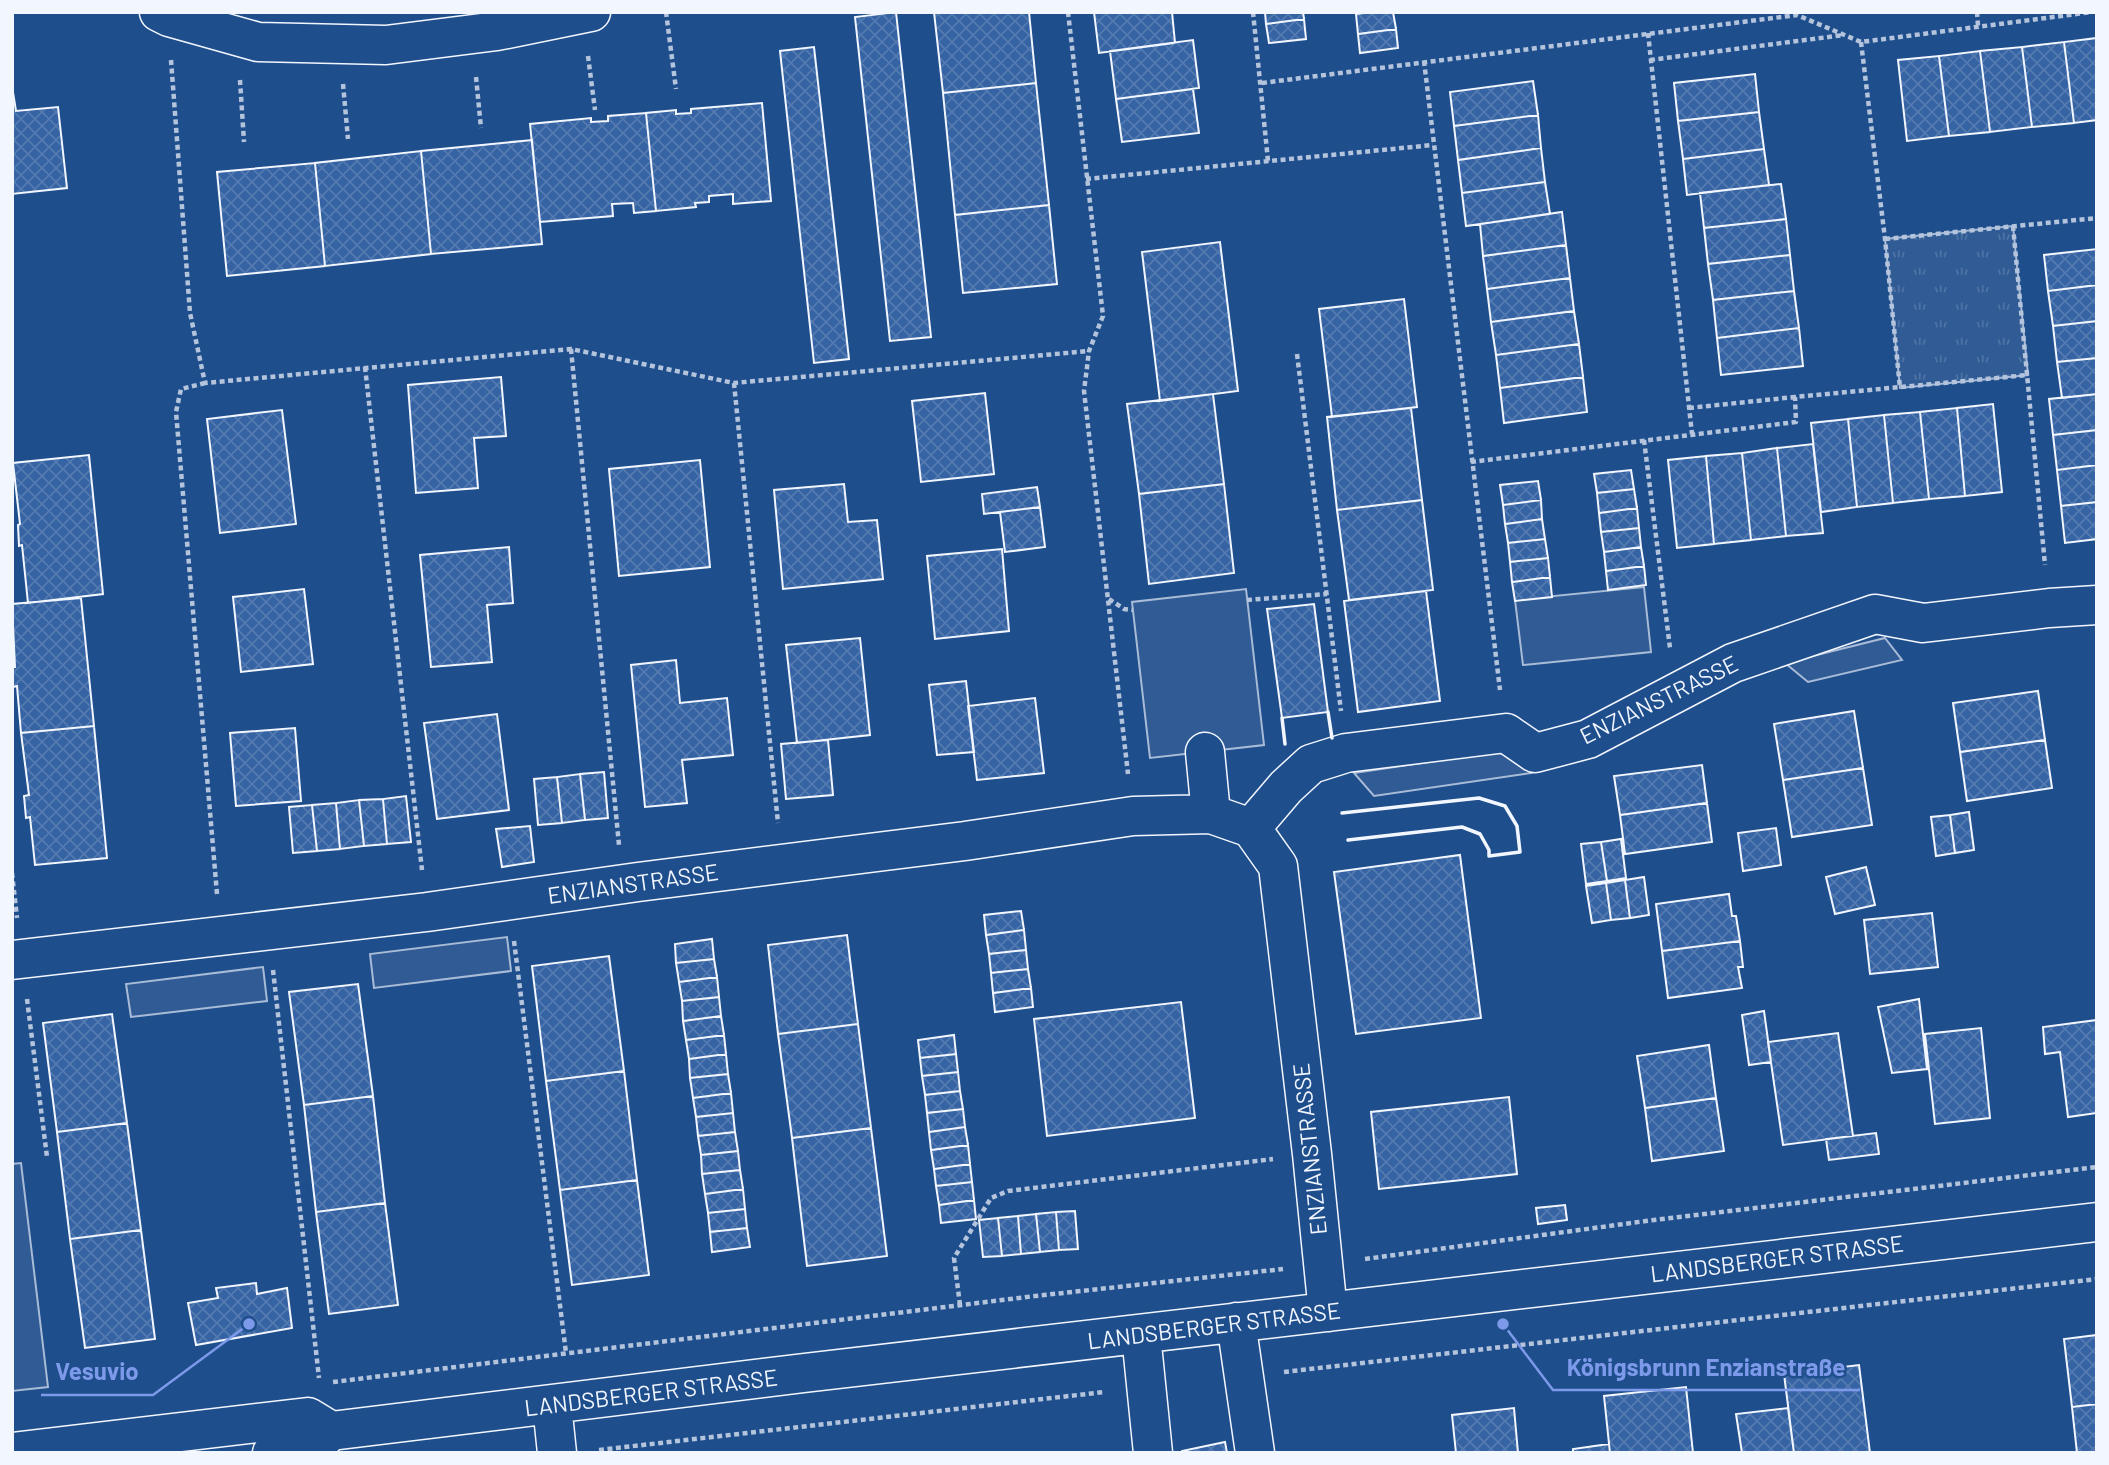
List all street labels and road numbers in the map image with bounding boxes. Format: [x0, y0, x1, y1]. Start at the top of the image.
street label: ENZIANSTRASSE [1575, 649, 1742, 749]
street label: ENZIANSTRASSE [546, 857, 720, 909]
street label: ENZIANSTRASSE [1286, 1062, 1332, 1236]
street label: LANDSBERGER STRASSE [1649, 1229, 1905, 1287]
street label: LANDSBERGER STRASSE [1086, 1296, 1342, 1354]
street label: LANDSBERGER STRASSE [523, 1363, 779, 1421]

